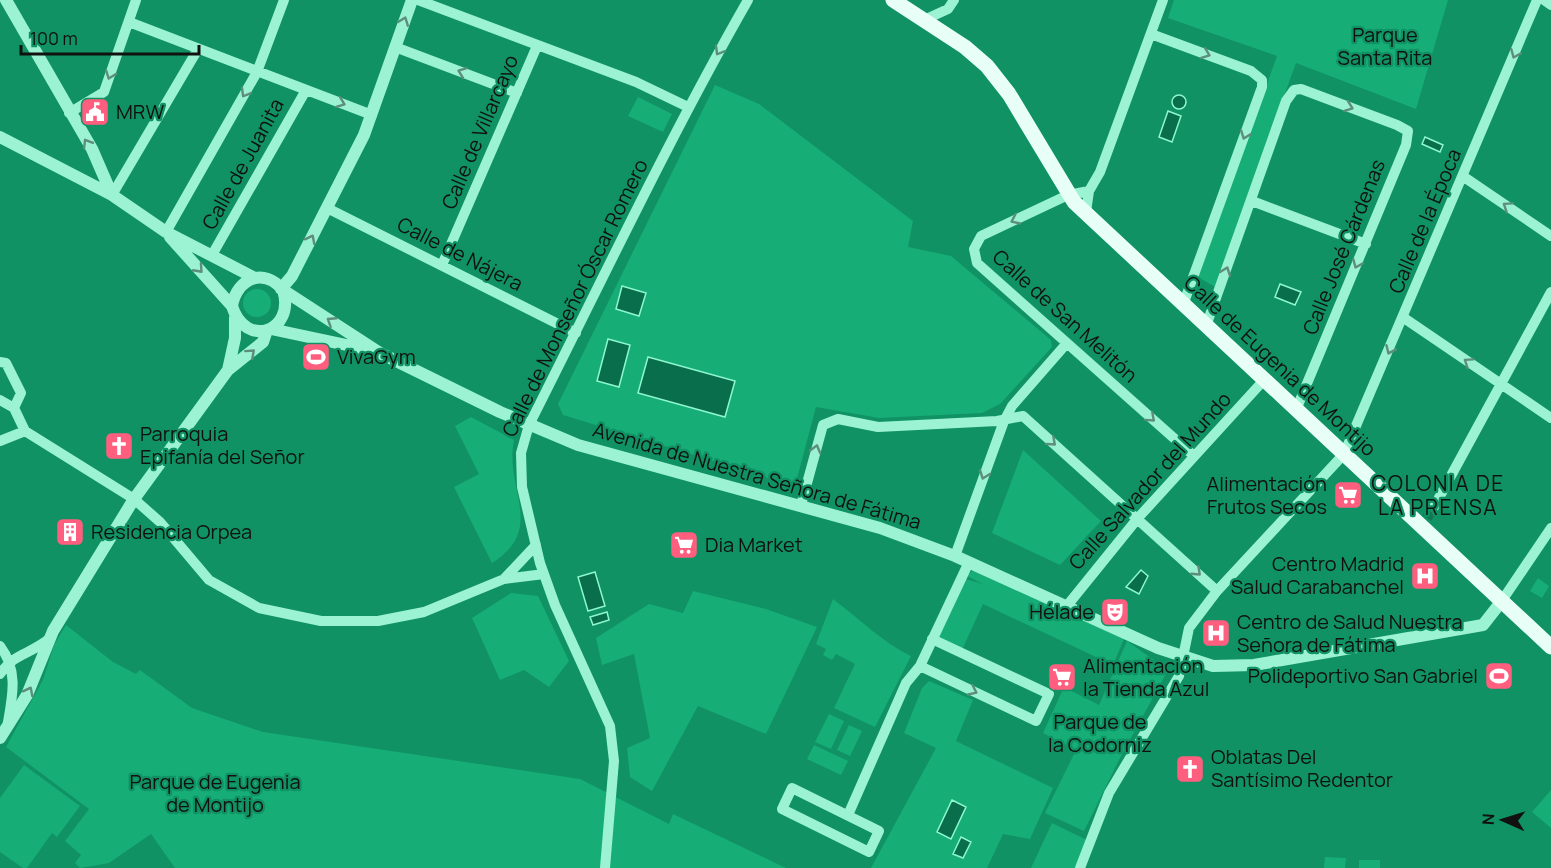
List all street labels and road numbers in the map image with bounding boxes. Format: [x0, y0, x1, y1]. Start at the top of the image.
street label: Calle de Villarcayo [435, 50, 524, 213]
street label: Calle de Juanita [195, 93, 290, 234]
street label: Calle de la Época [1382, 144, 1467, 297]
street label: Calle de Monseñor Óscar Romero [495, 154, 654, 441]
street label: Calle José Cárdenas [1296, 155, 1391, 338]
street label: Calle de Nájera [393, 210, 528, 297]
street label: Calle de San Melitón [987, 243, 1144, 388]
street label: Calle de Eugenia de Montijo [1178, 269, 1382, 462]
street label: Calle Salvador del Mundo [1062, 386, 1237, 575]
street label: Avenida de Nuestra Señora de Fátima [590, 416, 925, 535]

